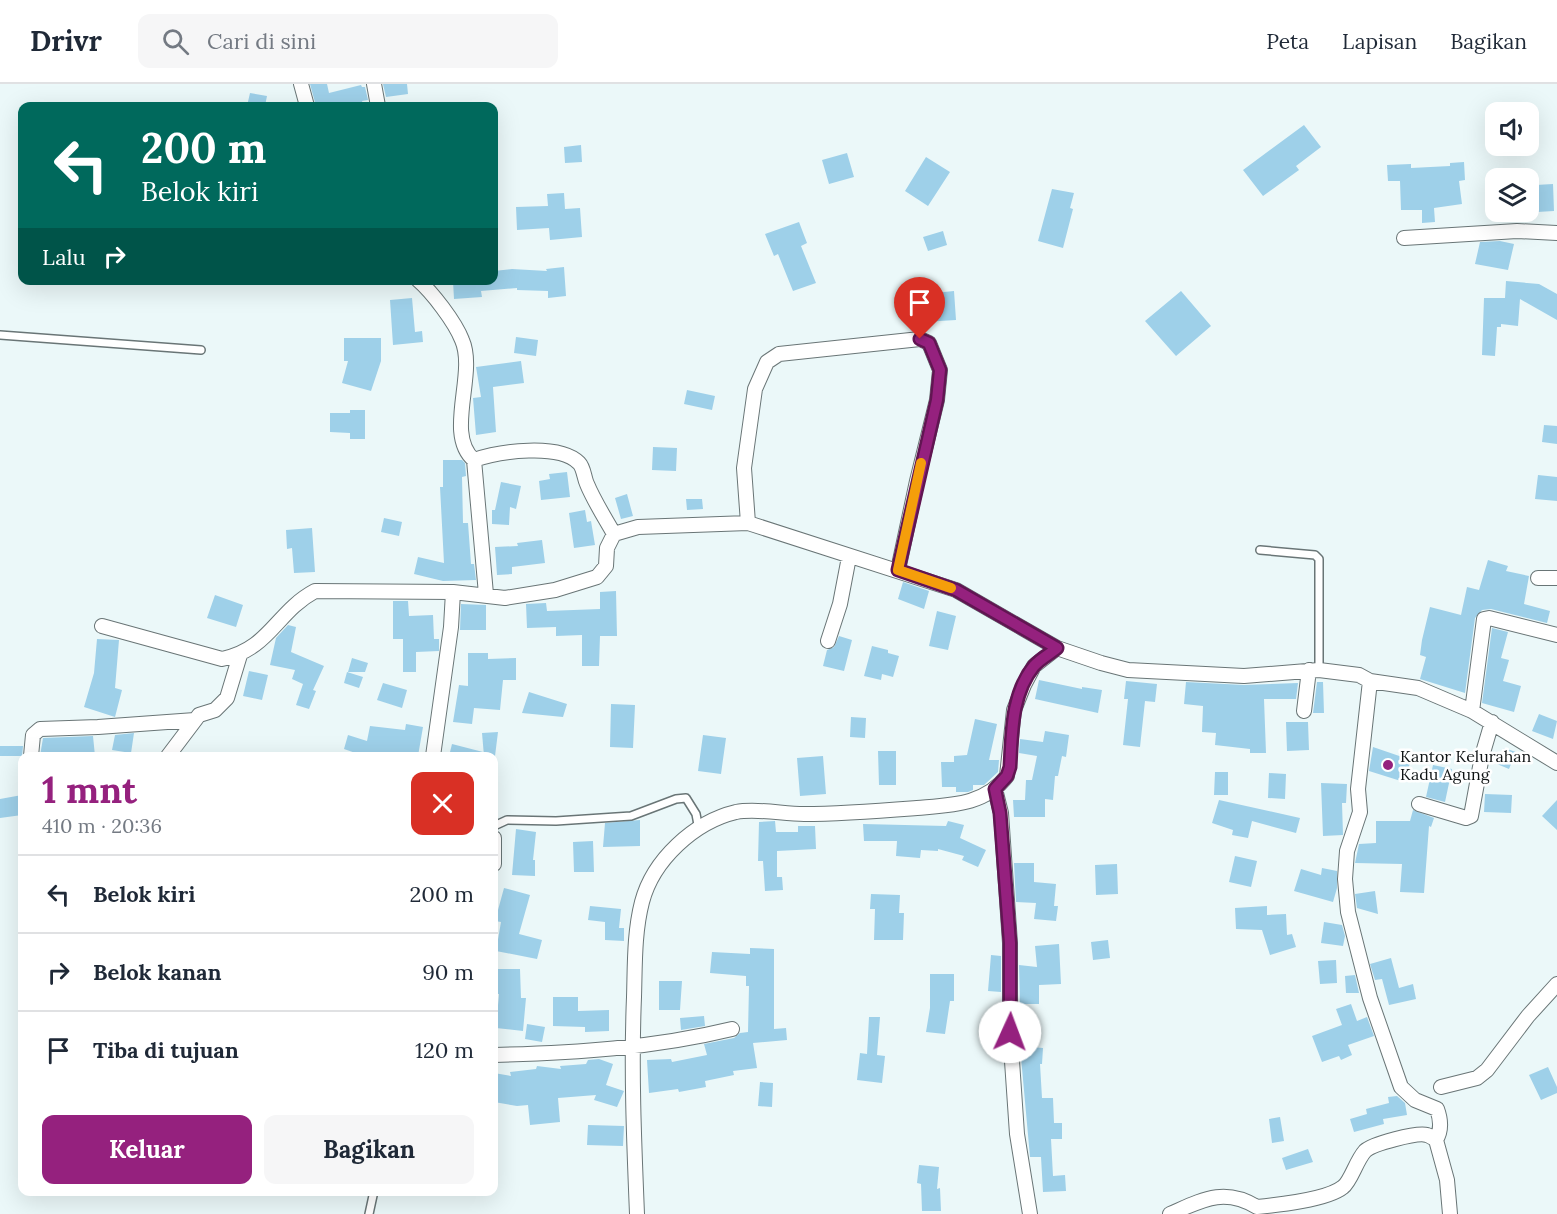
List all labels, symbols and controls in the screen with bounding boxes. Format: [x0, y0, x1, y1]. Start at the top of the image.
search box [138, 14, 558, 68]
text: Drivr [30, 23, 102, 59]
icon: search [159, 25, 192, 58]
text: Cari di sini [207, 27, 316, 55]
text: Peta [1266, 28, 1309, 55]
text: Lapisan [1342, 28, 1417, 55]
text: Bagikan [1450, 28, 1527, 55]
map controls [1485, 102, 1539, 222]
button: sound [1485, 102, 1539, 156]
text: 200 m [141, 121, 267, 175]
icon: left [42, 126, 120, 204]
button: layers [1485, 168, 1539, 222]
text: Belok kiri [141, 174, 259, 208]
icon: right [98, 240, 131, 273]
text: Lalu [42, 243, 86, 271]
pin [894, 277, 945, 339]
icon: arrive [903, 286, 936, 319]
place label: Kantor Kelurahan Kadu Agung [1400, 746, 1532, 784]
marker: Kantor Kelurahan Kadu Agung [1381, 758, 1395, 772]
text: 1 mnt [42, 767, 137, 813]
button: close [411, 772, 474, 835]
text: 410 m · 20:36 [42, 813, 162, 838]
icon: left [42, 878, 75, 911]
text: Belok kiri [93, 880, 195, 908]
text: 200 m [409, 880, 474, 908]
icon: right [42, 956, 75, 989]
text: Belok kanan [93, 958, 222, 986]
text: 90 m [422, 958, 474, 986]
position arrow [978, 1000, 1042, 1064]
icon: arrive [42, 1034, 75, 1067]
text: Tiba di tujuan [93, 1036, 239, 1064]
text: 120 m [415, 1036, 474, 1064]
button: Keluar [42, 1115, 252, 1184]
button: Bagikan [264, 1115, 474, 1184]

